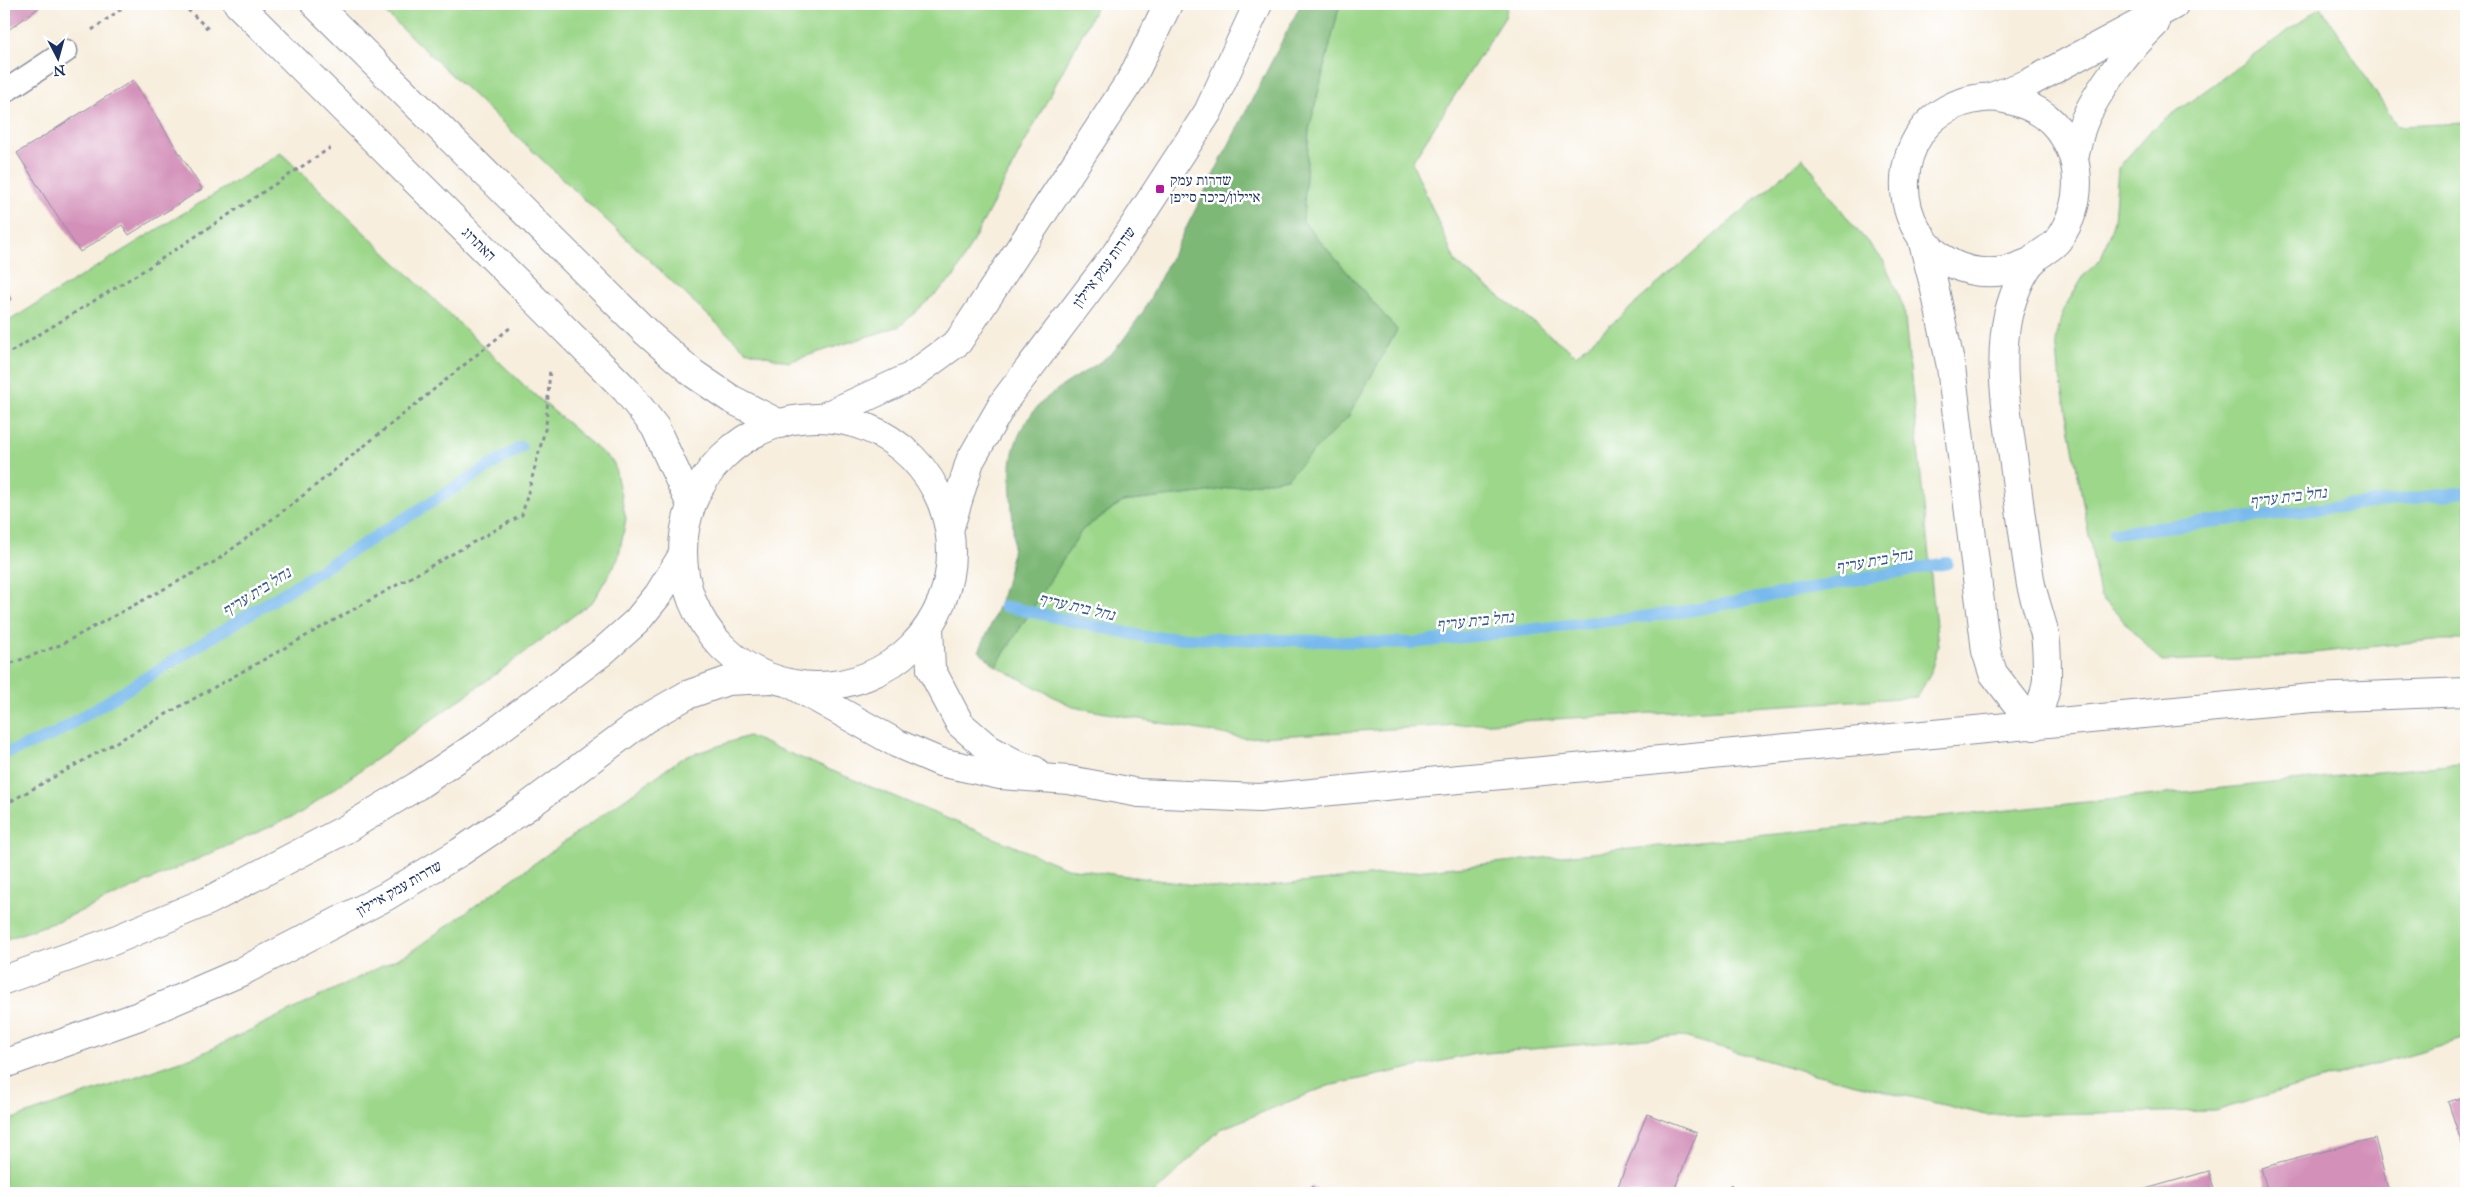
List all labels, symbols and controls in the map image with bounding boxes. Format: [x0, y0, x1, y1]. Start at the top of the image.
north arrow [32, 32, 82, 82]
text: N [52, 61, 66, 80]
place label: שדרות עמק איילון/כיכר סייפן [1170, 171, 1261, 206]
marker: שדרות עמק איילון/כיכר סייפן [1154, 183, 1166, 195]
street label: האתרוג [458, 223, 500, 265]
street label: שדרות עמק איילון [1069, 223, 1139, 311]
water label: נחל בית עריף [2249, 482, 2329, 511]
water label: נחל בית עריף [1834, 544, 1915, 577]
water label: נחל בית עריף [218, 562, 295, 620]
water label: נחל בית עריף [1037, 589, 1118, 625]
water label: נחל בית עריף [1436, 607, 1516, 634]
street label: שדרות עמק איילון [353, 856, 445, 920]

